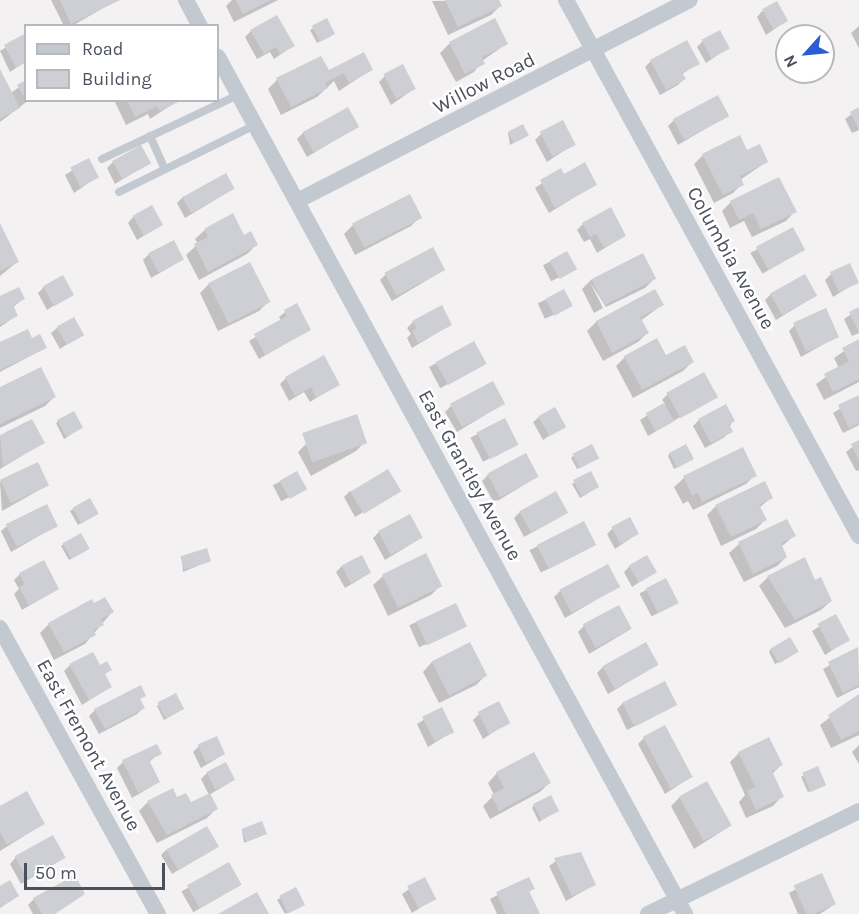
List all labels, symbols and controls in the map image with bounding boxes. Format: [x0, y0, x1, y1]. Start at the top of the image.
legend [24, 24, 219, 102]
north arrow [775, 24, 835, 84]
text: Road [82, 38, 123, 60]
street label: Willow Road [429, 47, 539, 119]
text: N [779, 52, 801, 71]
text: Building [82, 68, 152, 90]
street label: Columbia Avenue [682, 183, 780, 333]
street label: East Grantley Avenue [413, 385, 527, 565]
street label: East Fremont Avenue [32, 655, 146, 835]
scale bar [27, 851, 168, 889]
text: 50 m [35, 862, 77, 884]

